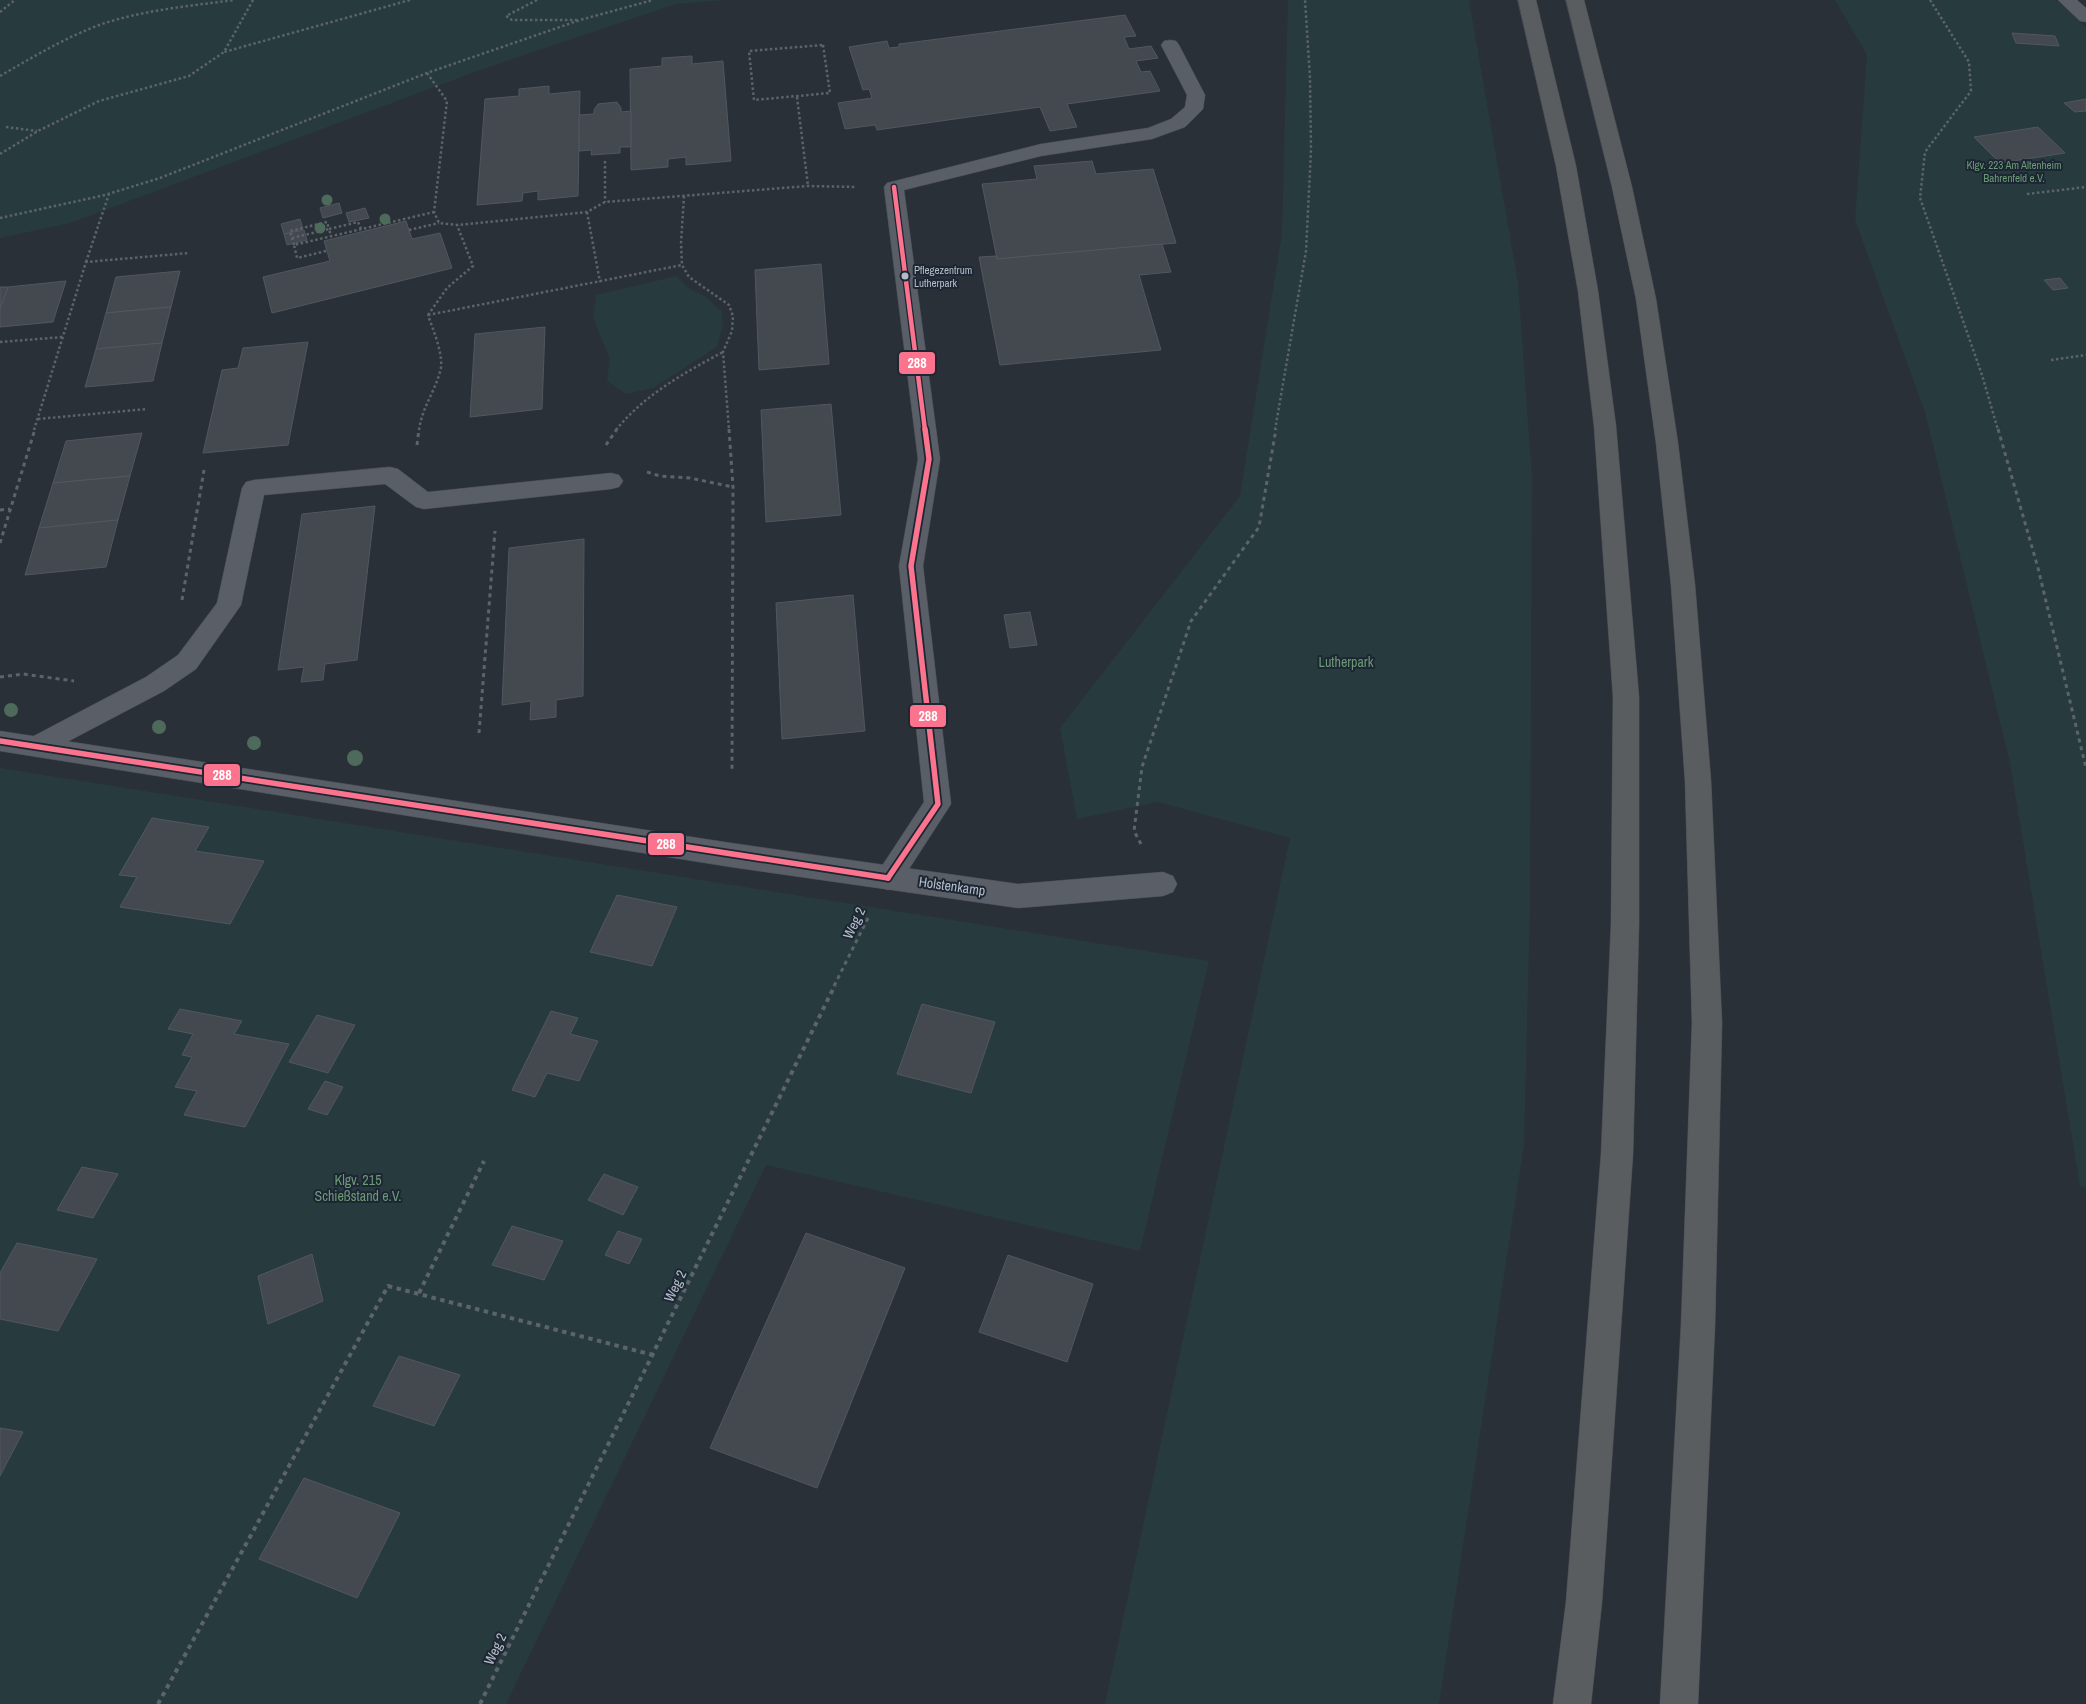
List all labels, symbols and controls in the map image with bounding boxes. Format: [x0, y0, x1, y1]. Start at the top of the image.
park label: Klgv. 223 Am Altenheim Bahrenfeld e.V. [1966, 158, 2062, 185]
place label: Pflegezentrum Lutherpark [914, 263, 972, 290]
marker: Pflegezentrum Lutherpark [900, 271, 910, 281]
line badge: 288 [898, 351, 936, 375]
text: 288 [907, 354, 927, 372]
park label: Lutherpark [1319, 653, 1374, 671]
line badge: 288 [909, 704, 947, 728]
text: 288 [918, 707, 938, 725]
line badge: 288 [203, 763, 241, 787]
text: 288 [212, 766, 232, 784]
line badge: 288 [647, 832, 685, 856]
text: 288 [656, 835, 676, 853]
street label: Holstenkamp [918, 872, 986, 900]
street label: Weg 2 [839, 904, 869, 942]
park label: Klgv. 215 Schießstand e.V. [314, 1171, 402, 1205]
street label: Weg 2 [660, 1267, 690, 1305]
street label: Weg 2 [480, 1630, 510, 1668]

